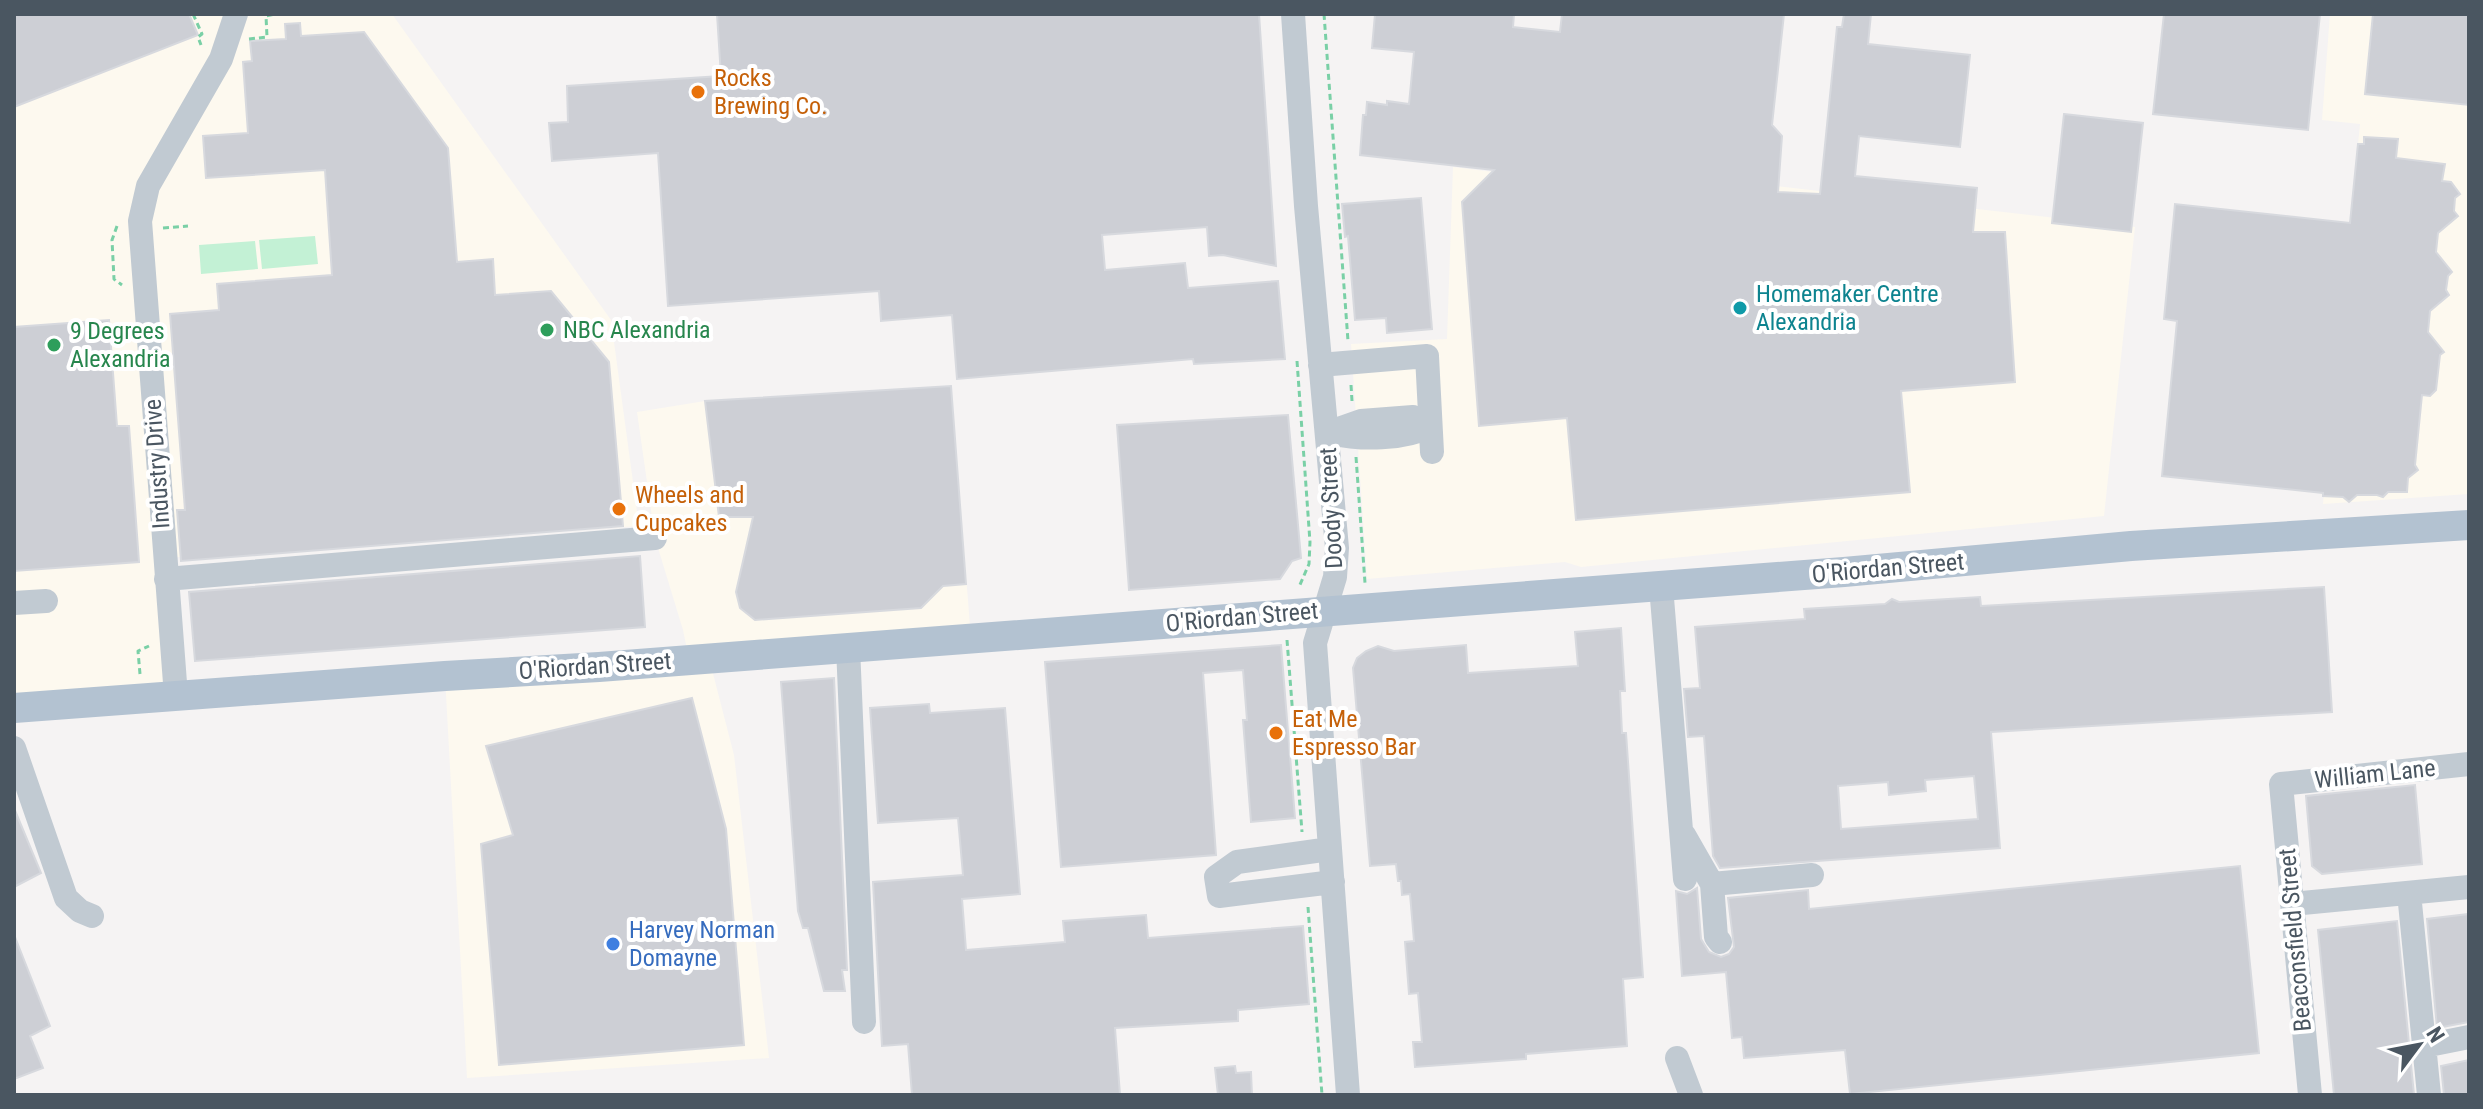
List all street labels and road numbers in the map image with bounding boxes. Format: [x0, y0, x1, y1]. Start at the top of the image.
street label: Industry Drive [138, 398, 176, 530]
street label: Doody Street [1314, 447, 1348, 569]
street label: O'Riordan Street [1811, 547, 1965, 589]
street label: O'Riordan Street [1165, 596, 1319, 638]
street label: O'Riordan Street [518, 647, 672, 685]
street label: William Lane [2313, 754, 2437, 794]
street label: Beaconsfield Street [2273, 847, 2317, 1033]

